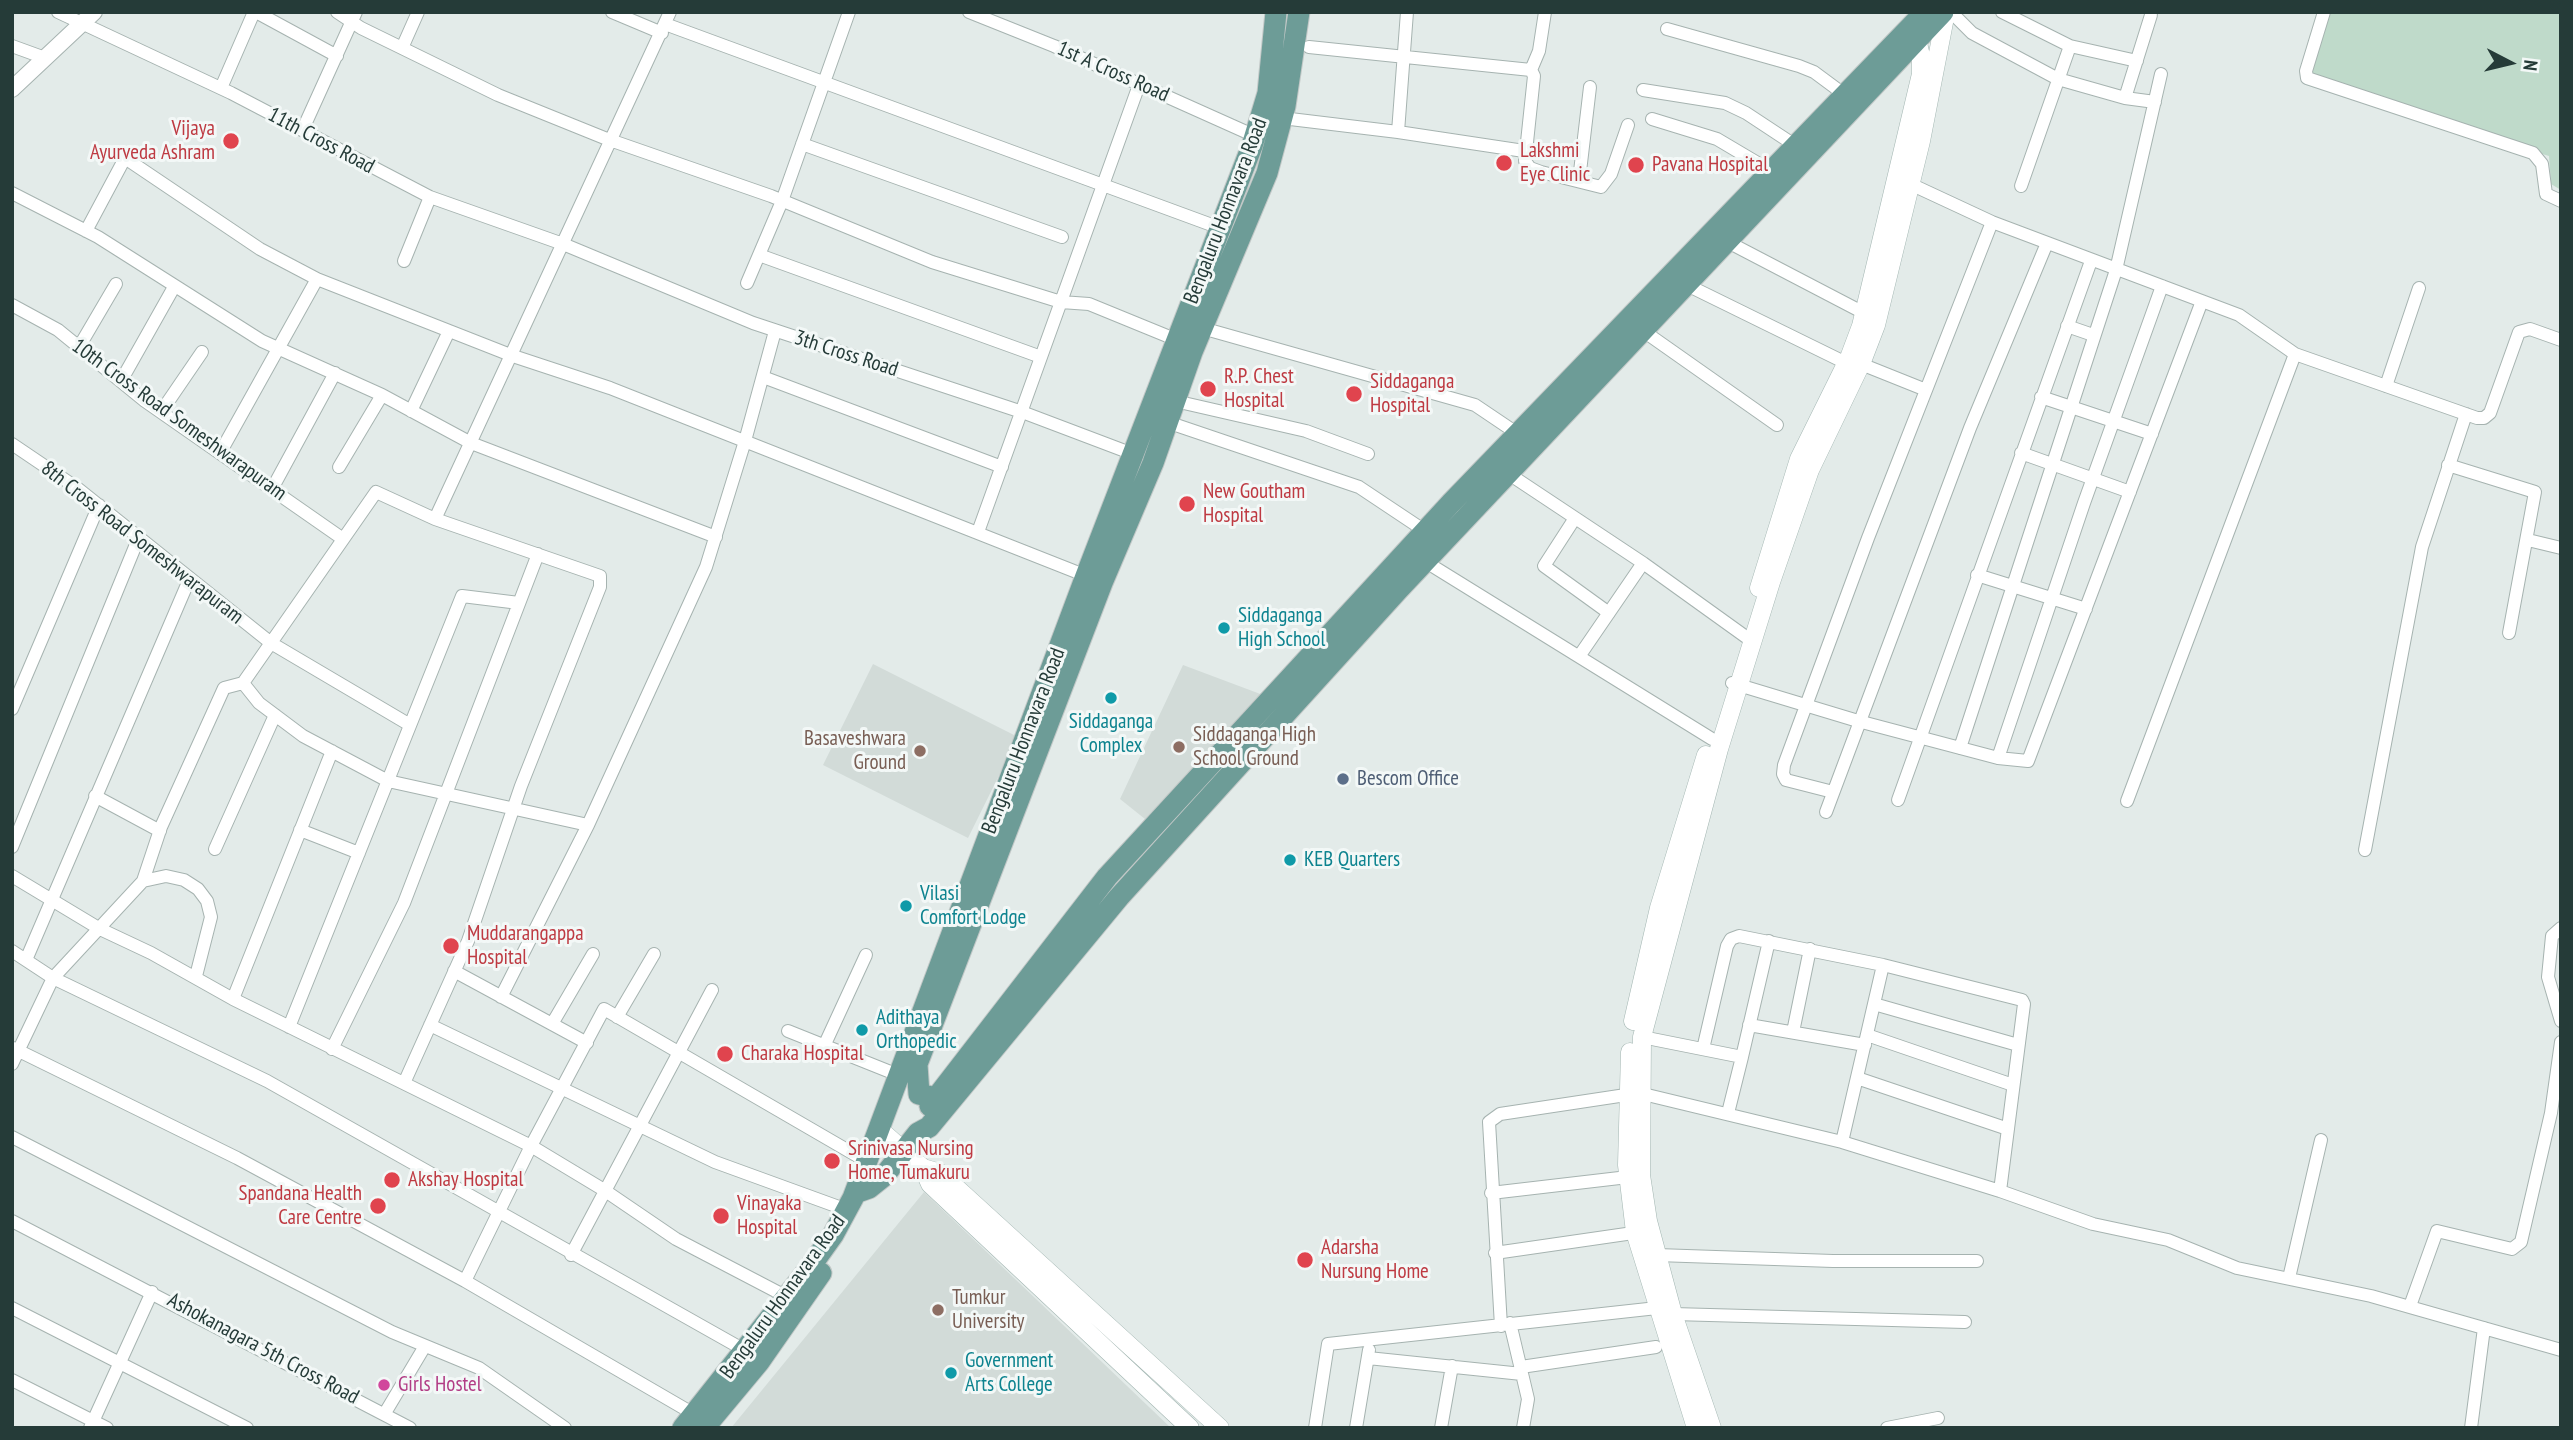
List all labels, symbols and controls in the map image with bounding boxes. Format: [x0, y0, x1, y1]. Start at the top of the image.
north arrow [2475, 28, 2545, 98]
street label: 1st A Cross Road [1053, 36, 1173, 108]
text: N [2518, 59, 2543, 72]
street label: 11th Cross Road [263, 102, 379, 180]
street label: Bengaluru Honnavara Road [1179, 115, 1273, 307]
place label: Vijaya Ayurveda Ashram [90, 116, 215, 166]
marker: Vijaya Ayurveda Ashram [221, 131, 241, 151]
place label: Lakshmi Eye Clinic [1520, 138, 1590, 188]
place label: Pavana Hospital [1652, 152, 1768, 178]
marker: Lakshmi Eye Clinic [1494, 153, 1514, 173]
marker: Pavana Hospital [1626, 155, 1646, 175]
street label: 3th Cross Road [791, 325, 901, 383]
street label: 10th Cross Road Someshwarapuram [67, 334, 291, 506]
place label: R.P. Chest Hospital [1224, 364, 1294, 414]
place label: Siddaganga Hospital [1370, 369, 1454, 419]
marker: R.P. Chest Hospital [1198, 379, 1218, 399]
marker: Siddaganga Hospital [1344, 384, 1364, 404]
street label: 8th Cross Road Someshwarapuram [36, 456, 248, 630]
place label: New Goutham Hospital [1203, 479, 1305, 529]
marker: New Goutham Hospital [1177, 494, 1197, 514]
place label: Siddaganga High School [1238, 603, 1325, 653]
marker: Siddaganga High School [1216, 620, 1232, 636]
street label: Bengaluru Honnavara Road [977, 645, 1071, 837]
marker: Siddaganga Complex [1103, 690, 1119, 706]
place label: Siddaganga Complex [1069, 709, 1153, 759]
place label: Siddaganga High School Ground [1193, 722, 1316, 772]
place label: Basaveshwara Ground [804, 726, 906, 776]
marker: Siddaganga High School Ground [1171, 739, 1187, 755]
marker: Basaveshwara Ground [912, 743, 928, 759]
place label: Bescom Office [1357, 766, 1459, 792]
marker: Bescom Office [1335, 771, 1351, 787]
place label: KEB Quarters [1304, 847, 1400, 873]
marker: KEB Quarters [1282, 852, 1298, 868]
place label: Vilasi Comfort Lodge [920, 881, 1026, 931]
marker: Vilasi Comfort Lodge [898, 898, 914, 914]
place label: Muddarangappa Hospital [467, 921, 584, 971]
marker: Muddarangappa Hospital [441, 936, 461, 956]
place label: Adithaya Orthopedic [876, 1005, 957, 1055]
marker: Adithaya Orthopedic [854, 1022, 870, 1038]
place label: Charaka Hospital [741, 1041, 864, 1067]
marker: Charaka Hospital [715, 1044, 735, 1064]
place label: Srinivasa Nursing Home, Tumakuru [848, 1136, 974, 1186]
marker: Srinivasa Nursing Home, Tumakuru [822, 1151, 842, 1171]
place label: Akshay Hospital [408, 1167, 523, 1193]
marker: Akshay Hospital [382, 1170, 402, 1190]
place label: Spandana Health Care Centre [238, 1181, 362, 1231]
place label: Vinayaka Hospital [737, 1191, 802, 1241]
marker: Spandana Health Care Centre [368, 1196, 388, 1216]
marker: Vinayaka Hospital [711, 1206, 731, 1226]
street label: Bengaluru Honnavara Road [715, 1210, 851, 1384]
place label: Adarsha Nursung Home [1321, 1235, 1429, 1285]
marker: Adarsha Nursung Home [1295, 1250, 1315, 1270]
place label: Tumkur University [952, 1285, 1024, 1335]
street label: Ashokanagara 5th Cross Road [163, 1288, 363, 1410]
marker: Tumkur University [930, 1302, 946, 1318]
place label: Government Arts College [965, 1348, 1053, 1398]
marker: Government Arts College [943, 1365, 959, 1381]
place label: Girls Hostel [398, 1372, 482, 1398]
marker: Girls Hostel [376, 1377, 392, 1393]

